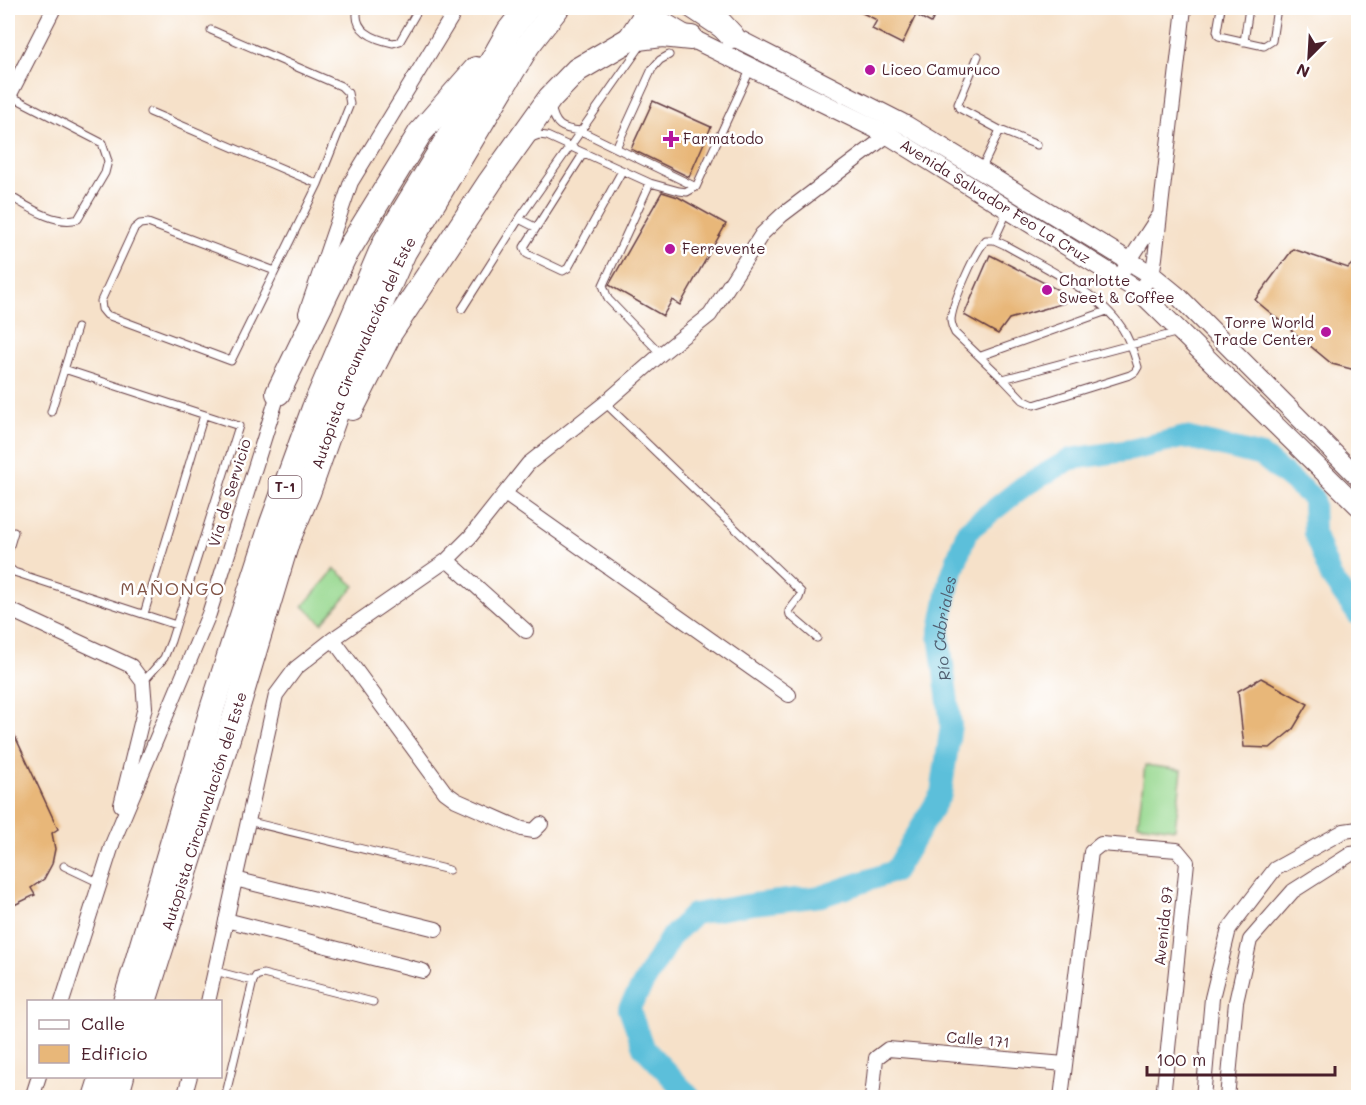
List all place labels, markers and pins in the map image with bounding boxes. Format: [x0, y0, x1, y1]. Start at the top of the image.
place label: Liceo Camuruco [882, 59, 1000, 79]
marker: Liceo Camuruco [863, 63, 877, 77]
place label: Farmatodo [683, 128, 764, 148]
marker: Farmatodo [664, 132, 678, 146]
place label: Ferrevente [682, 238, 765, 258]
marker: Ferrevente [663, 242, 677, 256]
place label: Charlotte Sweet & Coffee [1059, 270, 1175, 307]
marker: Charlotte Sweet & Coffee [1040, 283, 1054, 297]
place label: Torre World Trade Center [1213, 312, 1314, 349]
marker: Torre World Trade Center [1319, 325, 1333, 339]

